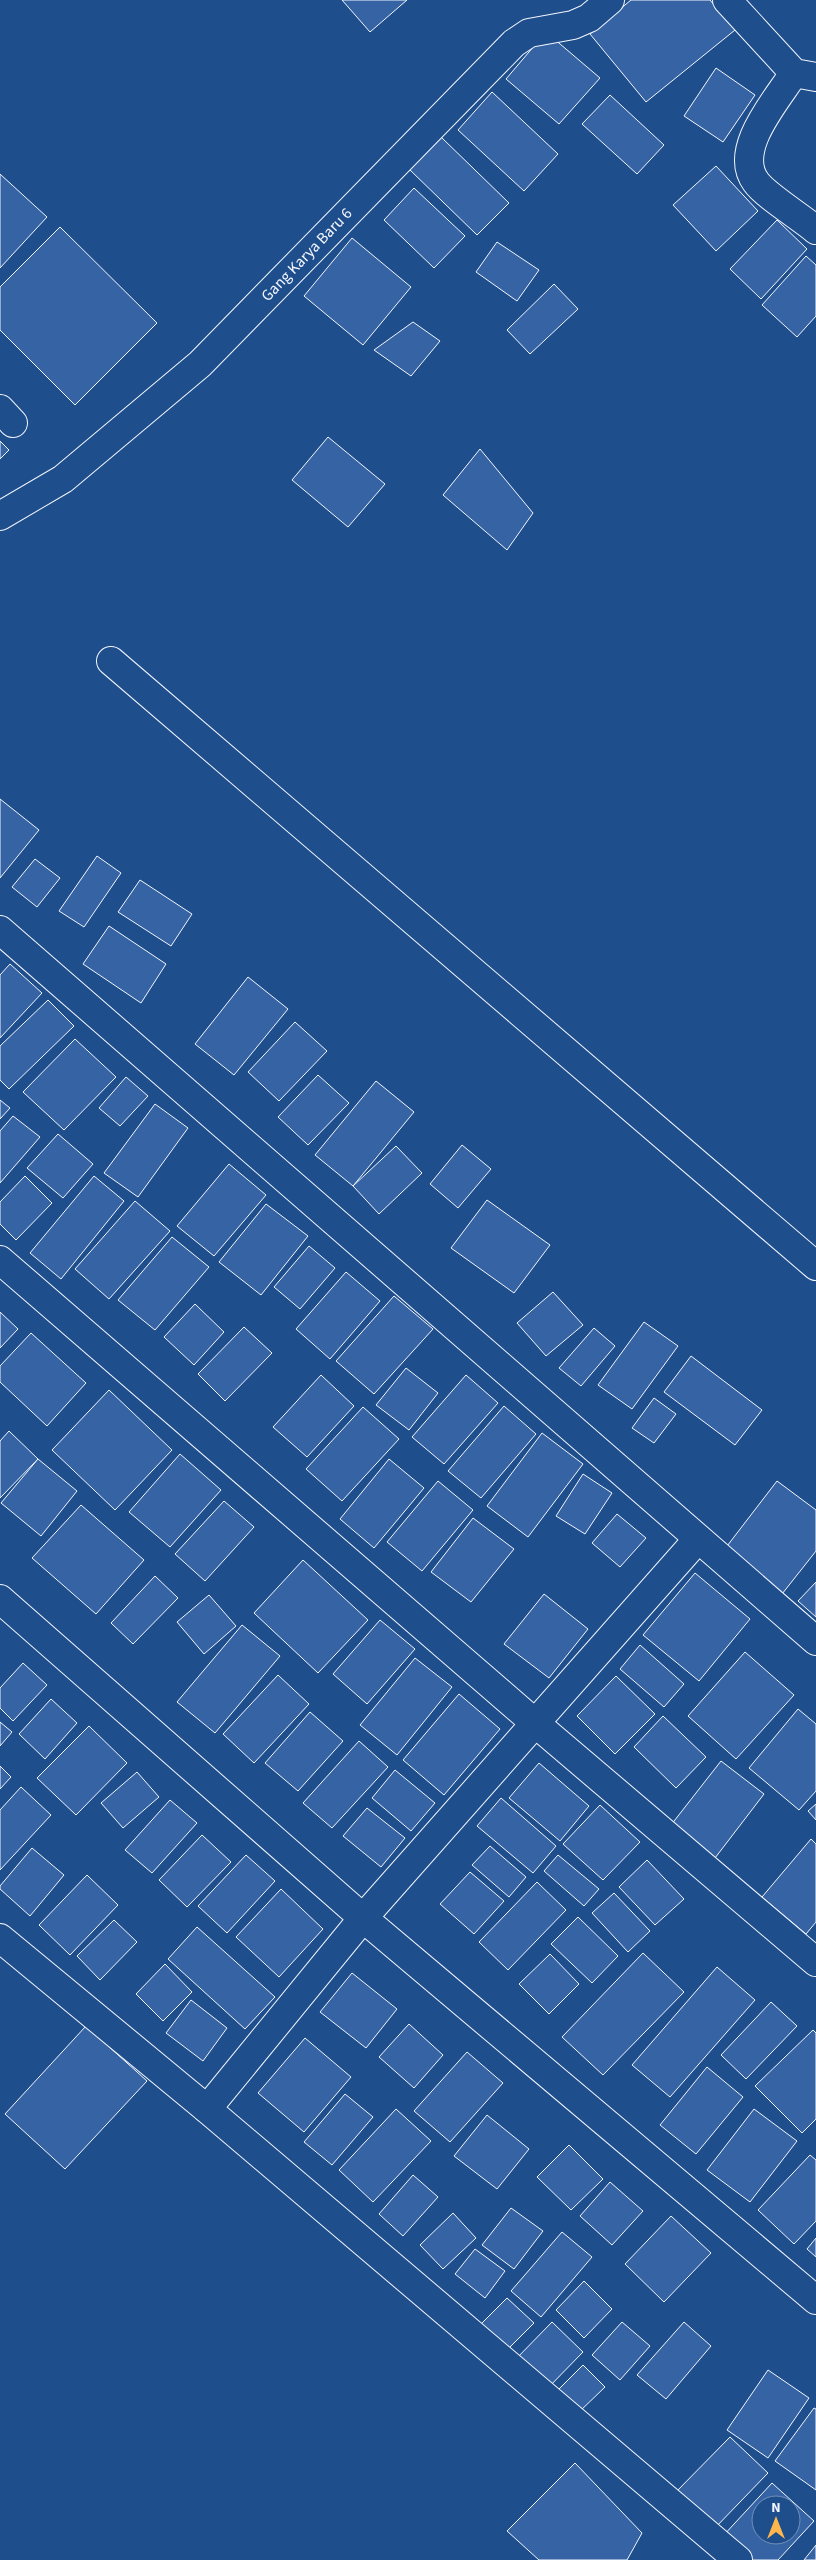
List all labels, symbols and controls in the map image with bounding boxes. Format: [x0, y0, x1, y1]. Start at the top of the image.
street label: Gang Karya Baru 6 [256, 203, 357, 306]
north arrow [751, 2495, 801, 2545]
text: N [771, 2498, 781, 2518]

